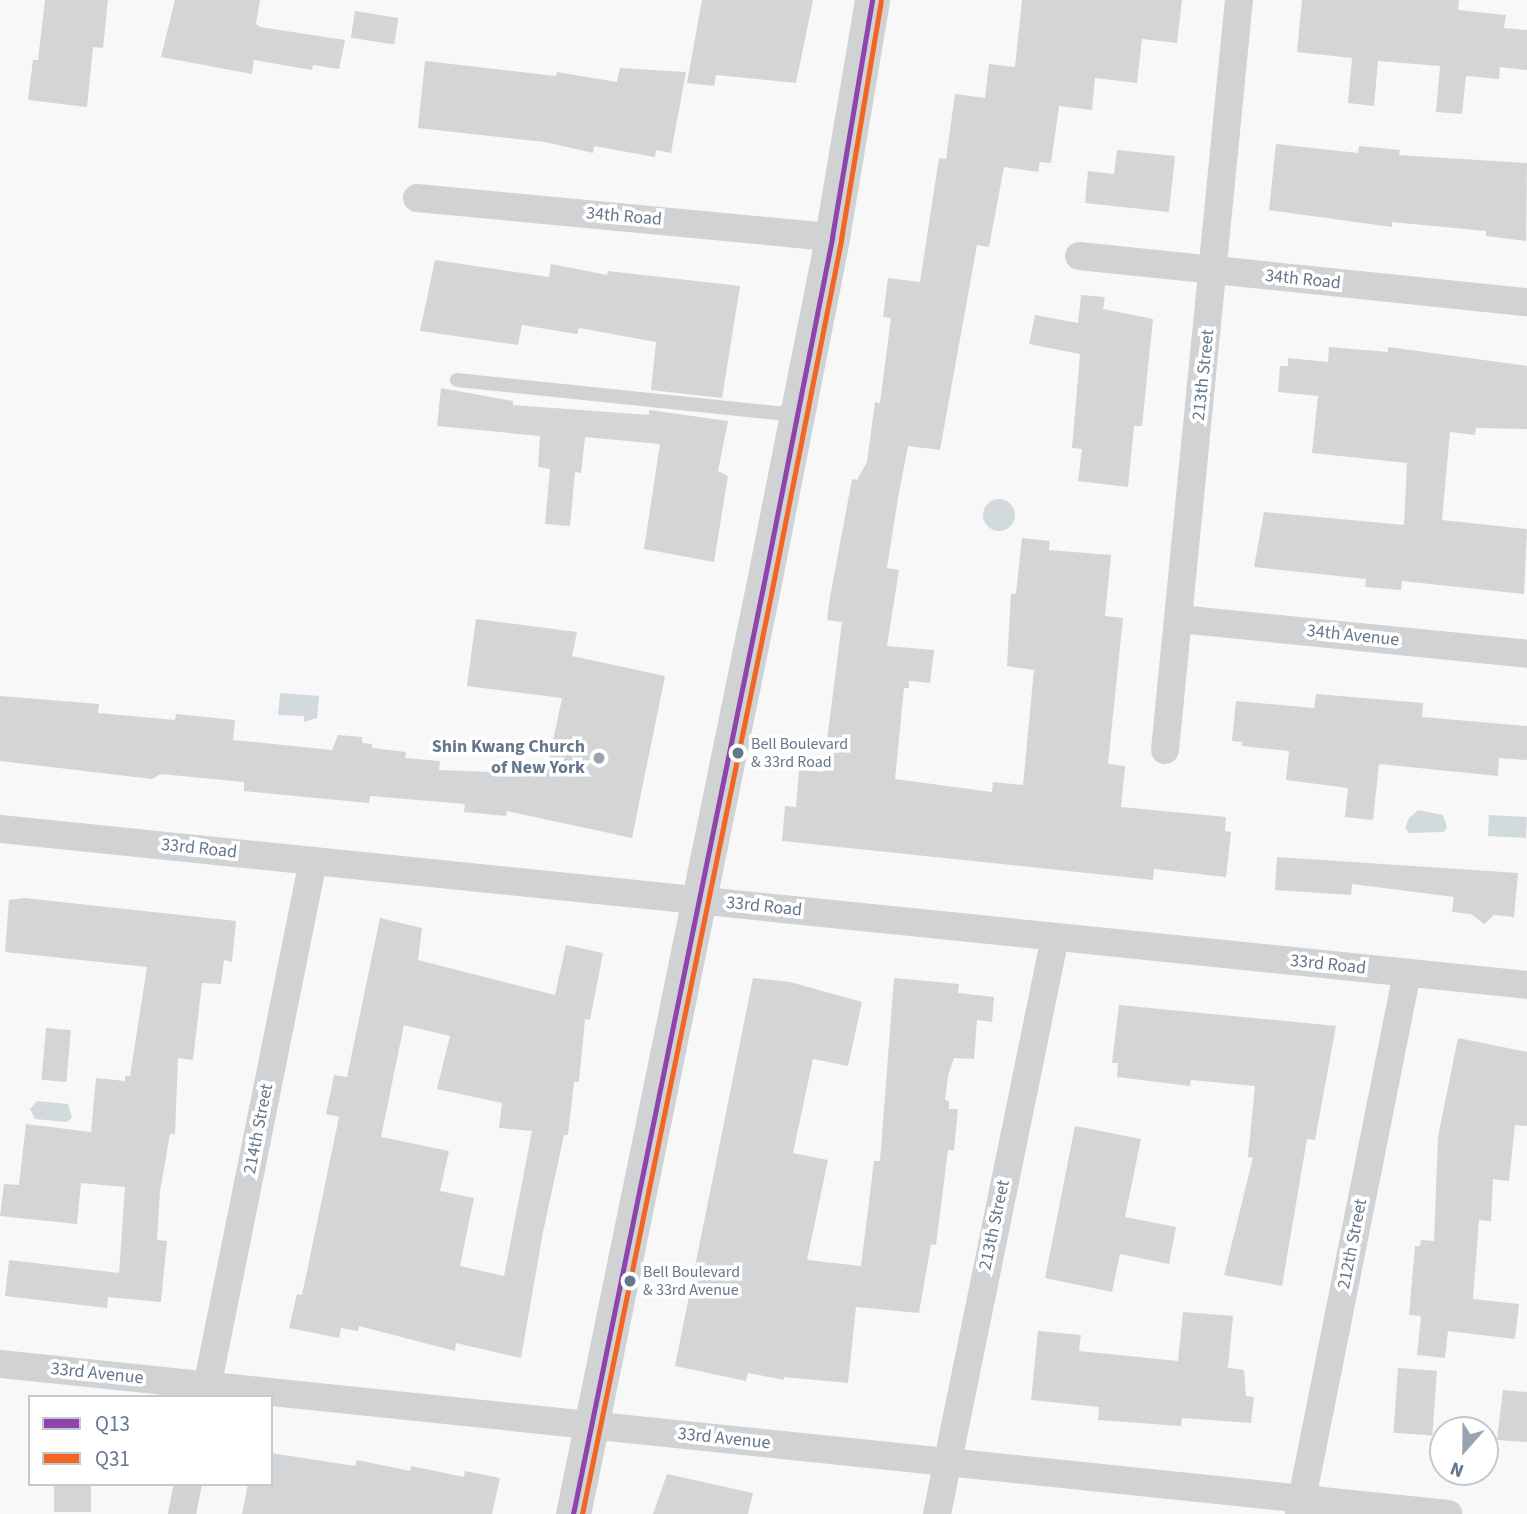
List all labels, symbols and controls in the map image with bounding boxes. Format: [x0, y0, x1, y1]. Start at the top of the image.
street label: 34th Road [585, 203, 663, 231]
street label: 34th Road [1264, 265, 1342, 295]
street label: 213th Street [1188, 328, 1220, 422]
street label: 34th Avenue [1306, 620, 1400, 652]
place label: Bell Boulevard & 33rd Road [751, 734, 848, 772]
place label: Shin Kwang Church of New York [432, 737, 585, 780]
marker: Bell Boulevard & 33rd Road [731, 746, 745, 760]
marker: Shin Kwang Church of New York [591, 750, 607, 766]
street label: 33rd Road [160, 834, 238, 864]
street label: 33rd Road [725, 892, 803, 922]
street label: 33rd Road [1289, 950, 1367, 980]
street label: 214th Street [240, 1082, 278, 1176]
street label: 213th Street [975, 1178, 1015, 1272]
street label: 212th Street [1334, 1197, 1372, 1291]
place label: Bell Boulevard & 33rd Avenue [643, 1262, 740, 1300]
marker: Bell Boulevard & 33rd Avenue [623, 1274, 637, 1288]
street label: 33rd Avenue [50, 1358, 144, 1390]
legend [28, 1395, 273, 1486]
text: Q13 [95, 1409, 130, 1439]
north arrow [1429, 1416, 1499, 1486]
street label: 33rd Avenue [677, 1423, 771, 1455]
text: Q31 [95, 1444, 130, 1474]
text: N [1446, 1454, 1468, 1484]

